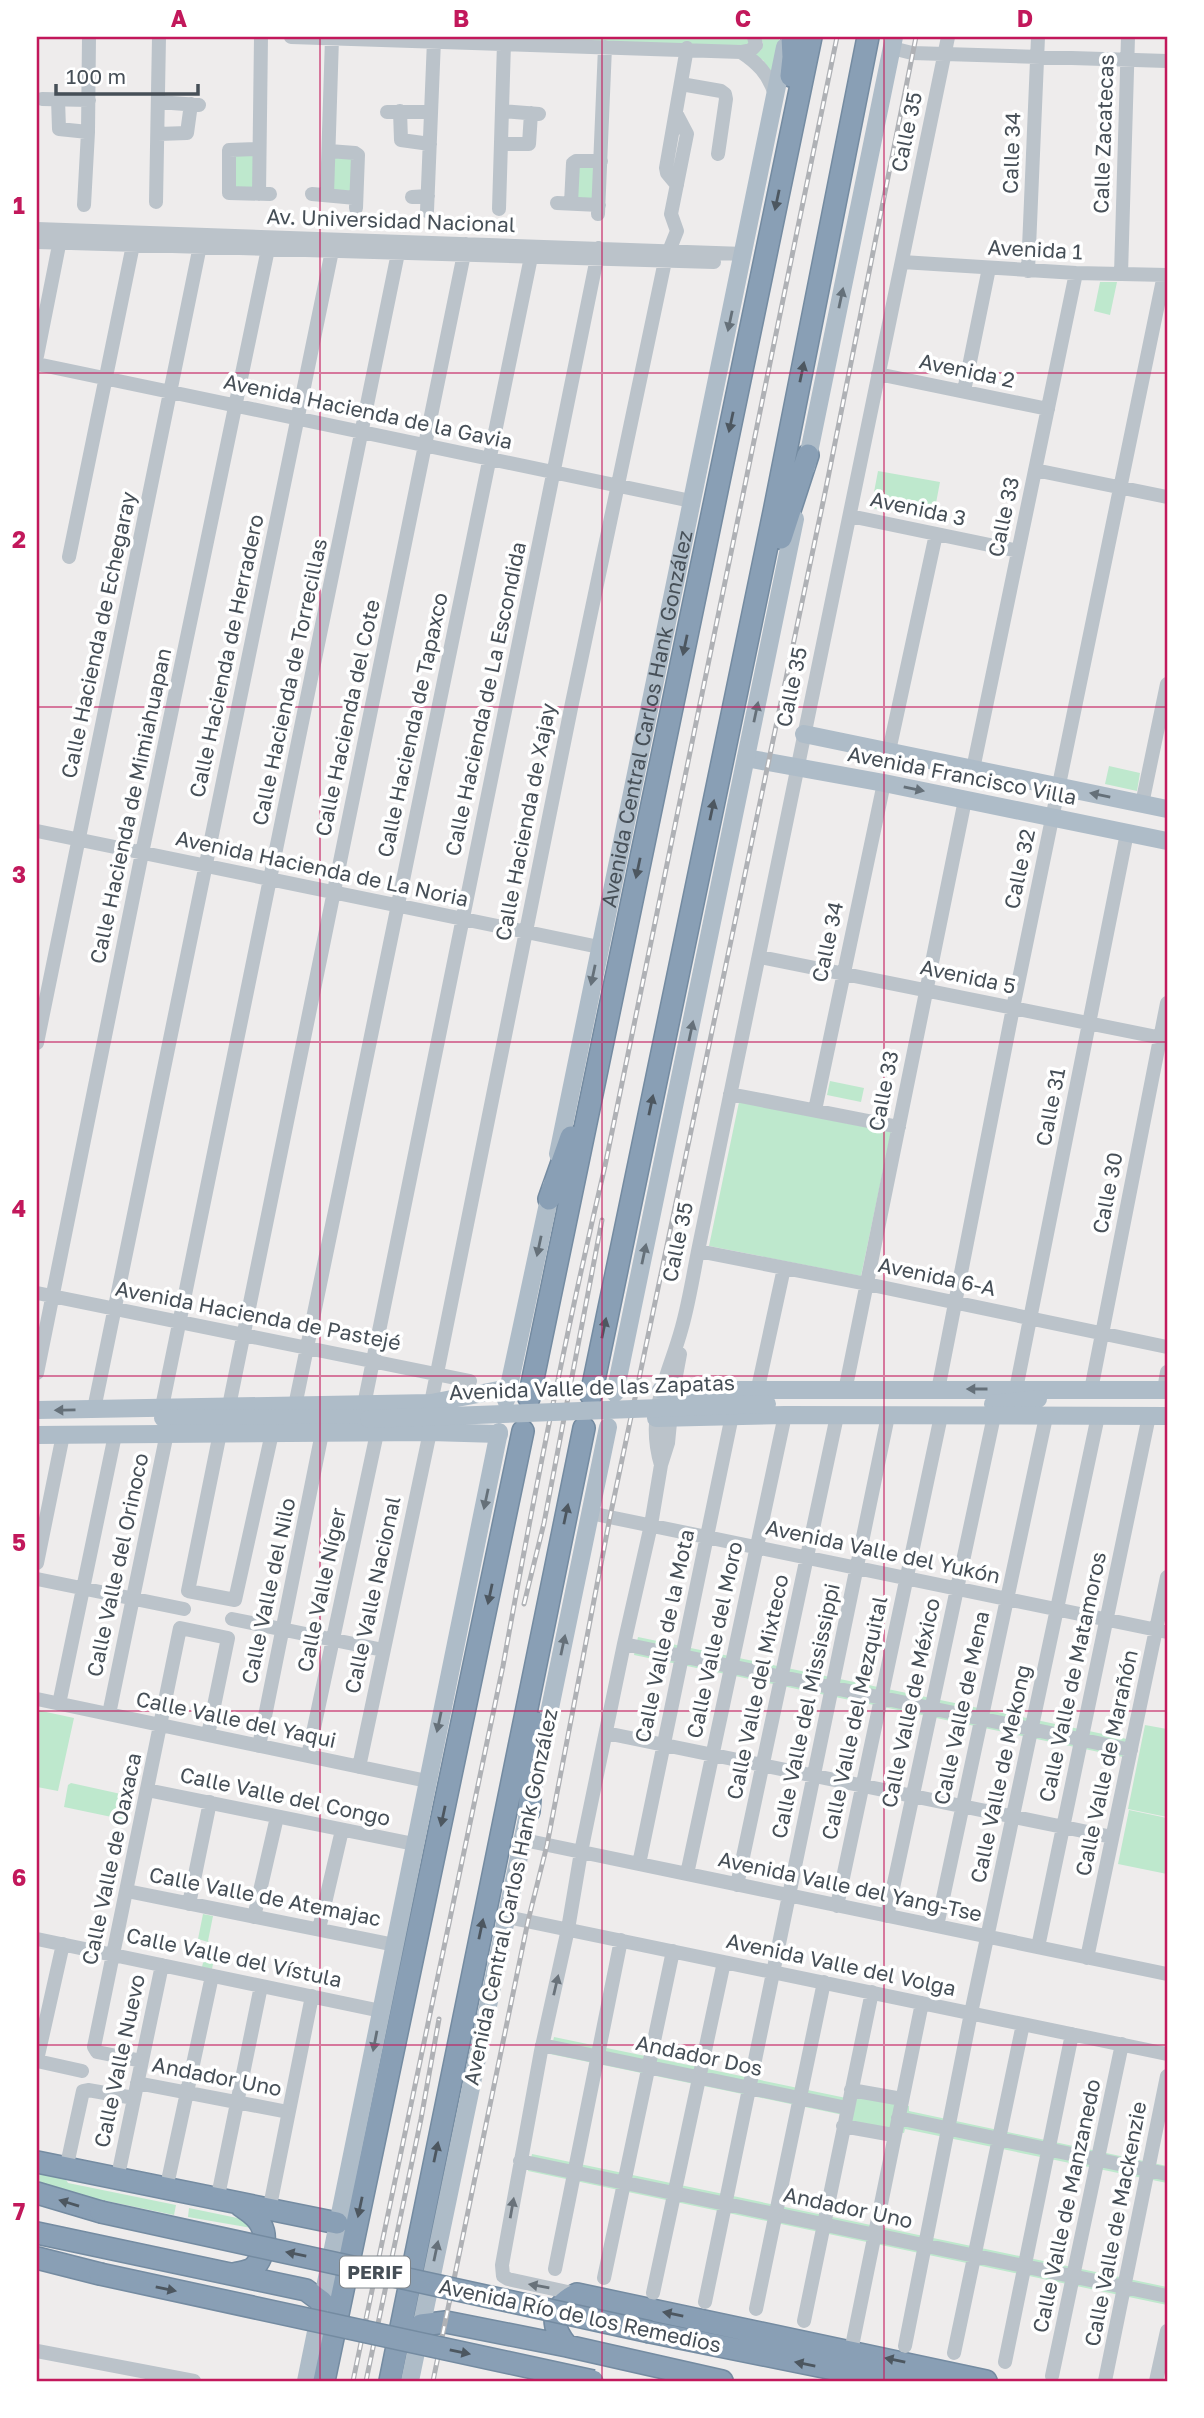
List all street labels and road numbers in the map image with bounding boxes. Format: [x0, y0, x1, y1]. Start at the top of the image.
street label: Calle Zacatecas [1087, 54, 1119, 214]
street label: Calle 35 [885, 89, 927, 174]
street label: Calle 34 [997, 112, 1025, 194]
street label: Av. Universidad Nacional [266, 203, 516, 237]
street label: Avenida 1 [987, 234, 1083, 264]
street label: Avenida 2 [917, 347, 1017, 393]
street label: Avenida Hacienda de la Gavia [221, 368, 515, 454]
street label: Calle 33 [982, 474, 1024, 559]
street label: Avenida 3 [868, 485, 968, 531]
street label: Calle Hacienda de Echegaray [55, 489, 141, 780]
street label: Calle Hacienda de Herradero [183, 512, 269, 800]
street label: Avenida Central Carlos Hank González [595, 528, 698, 910]
street label: Calle Hacienda de Torrecillas [246, 536, 332, 828]
street label: Calle Hacienda de La Escondida [439, 539, 531, 858]
street label: Calle Hacienda de Tapaxco [371, 590, 453, 860]
street label: Calle Hacienda del Cote [309, 597, 385, 839]
street label: Calle 35 [770, 644, 812, 729]
street label: Calle Hacienda de Mimiahuapan [84, 646, 176, 966]
street label: Calle Hacienda de Xajay [489, 701, 561, 943]
street label: Avenida Francisco Villa [846, 740, 1079, 810]
street label: Avenida Hacienda de La Noria [173, 824, 471, 912]
street label: Calle 32 [998, 826, 1040, 911]
street label: Calle 34 [806, 899, 848, 985]
street label: Avenida 5 [918, 953, 1018, 999]
street label: Calle 33 [862, 1048, 904, 1133]
street label: Calle 31 [1030, 1065, 1070, 1148]
street label: Calle 30 [1086, 1150, 1128, 1236]
street label: Calle 35 [656, 1199, 698, 1284]
street label: Avenida 6-A [876, 1251, 998, 1301]
street label: Avenida Hacienda de Pastejé [113, 1275, 403, 1355]
street label: Avenida Valle de las Zapatas [449, 1369, 735, 1405]
street label: Calle Valle del Orinoco [81, 1451, 153, 1679]
street label: Calle Valle Nacional [338, 1494, 406, 1696]
street label: Calle Valle del Nilo [236, 1495, 300, 1686]
street label: Calle Valle Níger [291, 1505, 351, 1674]
street label: Avenida Valle del Yukón [764, 1513, 1003, 1589]
street label: Calle Valle de la Mota [629, 1527, 699, 1745]
street label: Calle Valle del Moro [680, 1539, 748, 1741]
street label: Calle Valle de Matamoros [1033, 1549, 1111, 1804]
street label: Calle Valle del Mixteco [720, 1572, 794, 1802]
street label: Calle Valle del Mississippi [765, 1581, 845, 1841]
street label: Calle Valle del Mezquital [815, 1594, 893, 1842]
street label: Calle Valle de México [875, 1596, 945, 1810]
street label: Calle Valle de Mena [928, 1608, 994, 1807]
street label: Calle Valle de Marañón [1069, 1647, 1143, 1878]
street label: Calle Valle de Mekong [964, 1662, 1036, 1885]
street label: Calle Valle del Yaqui [134, 1685, 339, 1753]
street label: Avenida Central Carlos Hank González [457, 1706, 563, 2087]
street label: Calle Valle de Oaxaca [76, 1750, 146, 1967]
street label: Calle Valle del Congo [178, 1761, 393, 1831]
street label: Avenida Valle del Yang-Tse [716, 1845, 985, 1927]
street label: Calle Valle de Atemajac [147, 1861, 383, 1931]
street label: Calle Valle del Vístula [124, 1921, 344, 1993]
street label: Avenida Valle del Volga [724, 1927, 958, 2001]
street label: Calle Valle Nuevo [88, 1972, 150, 2150]
street label: Andador Dos [633, 2029, 765, 2081]
street label: Andador Uno [150, 2051, 284, 2101]
street label: Calle Valle de Manzanedo [1026, 2077, 1106, 2335]
street label: Calle Valle de Mackenzie [1079, 2099, 1152, 2348]
street label: Andador Uno [781, 2181, 915, 2233]
road number: PERIF [340, 2256, 410, 2288]
street label: Avenida Río de los Remedios [437, 2272, 724, 2358]

